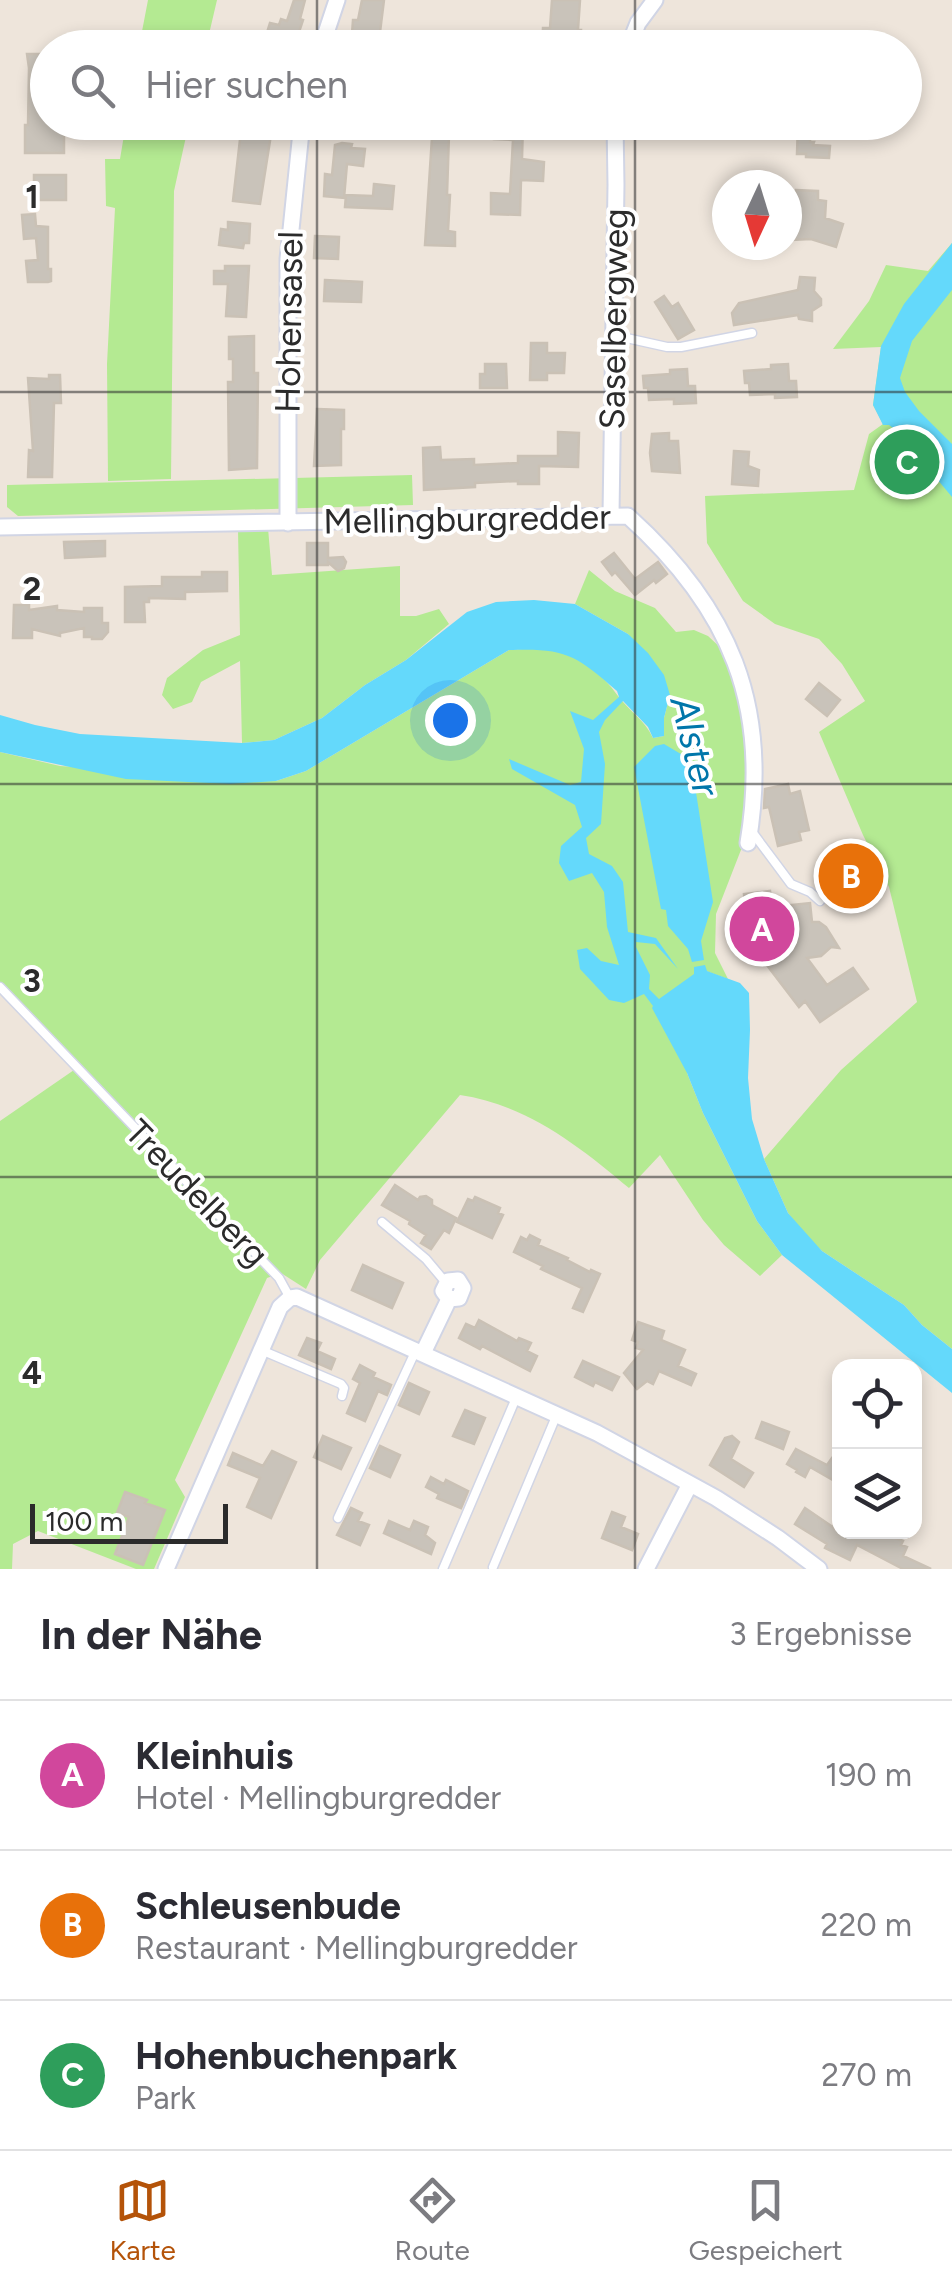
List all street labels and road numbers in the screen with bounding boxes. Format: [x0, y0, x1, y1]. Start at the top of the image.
street label: Saselbergweg [591, 208, 637, 430]
street label: Hohensasel [266, 231, 312, 413]
street label: Mellingburgredder [323, 495, 611, 543]
street label: Treudelberg [117, 1111, 277, 1275]

